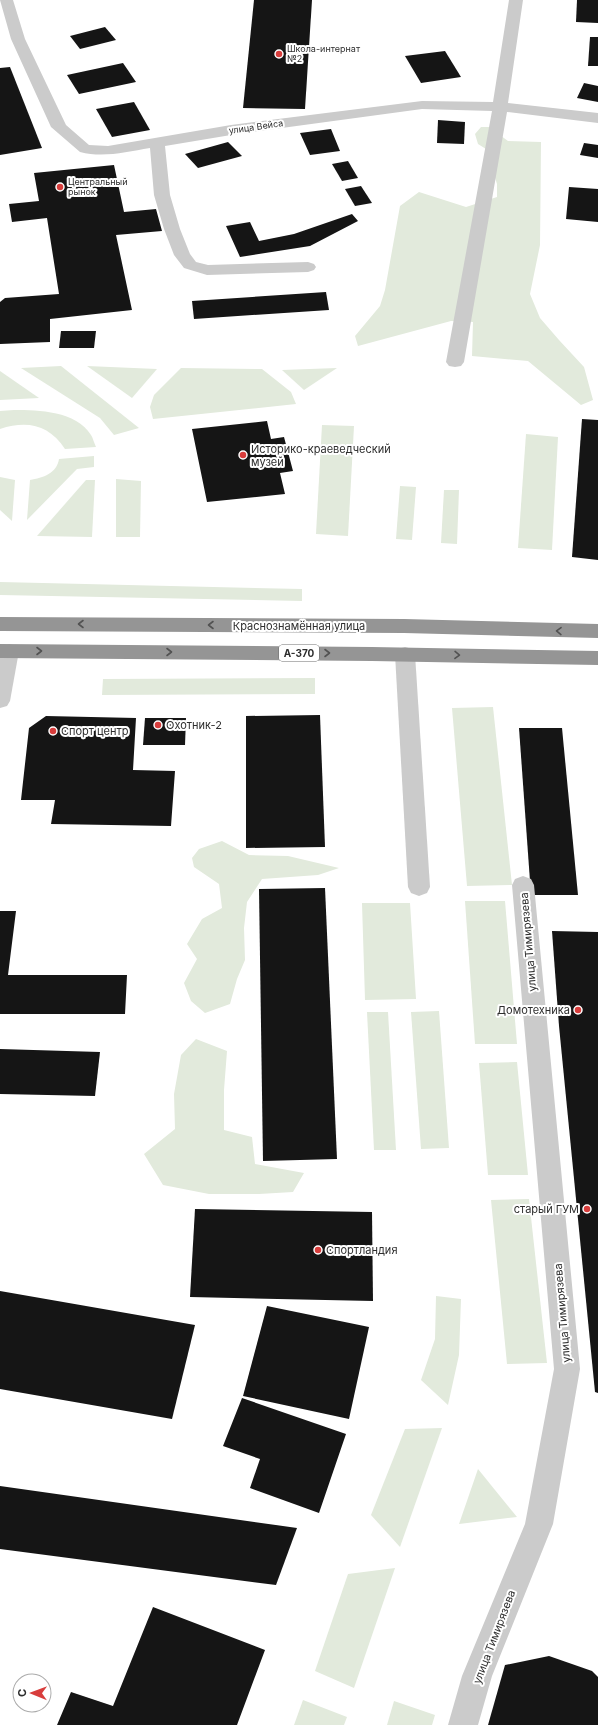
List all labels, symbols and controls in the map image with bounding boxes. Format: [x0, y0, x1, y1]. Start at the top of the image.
place label: Школа-интернат №2 [287, 43, 361, 64]
marker: Школа-интернат №2 [274, 49, 284, 59]
street label: улица Вейса [228, 117, 284, 136]
place label: Центральный рынок [68, 176, 128, 197]
marker: Центральный рынок [55, 182, 65, 192]
place label: Историко-краеведческий музей [251, 442, 391, 469]
marker: Историко-краеведческий музей [238, 450, 248, 460]
street label: Краснознамённая улица [233, 619, 365, 633]
one-way arrow [78, 620, 84, 628]
one-way arrow [208, 621, 214, 629]
one-way arrow [556, 627, 562, 635]
road number: А-370 [279, 645, 319, 661]
one-way arrow [36, 647, 42, 655]
one-way arrow [166, 648, 172, 656]
one-way arrow [324, 649, 330, 657]
one-way arrow [454, 651, 460, 660]
place label: Охотник-2 [166, 718, 222, 732]
marker: Охотник-2 [153, 720, 163, 730]
place label: Спорт центр [61, 724, 129, 738]
marker: Спорт центр [48, 726, 58, 736]
street label: улица Тимирязева [517, 892, 539, 992]
place label: Домотехника [497, 1003, 570, 1017]
marker: Домотехника [573, 1005, 583, 1015]
place label: старый ГУМ [514, 1202, 579, 1216]
marker: старый ГУМ [582, 1204, 592, 1214]
place label: Спортландия [326, 1243, 397, 1257]
marker: Спортландия [313, 1245, 323, 1255]
street label: улица Тимирязева [551, 1263, 573, 1363]
street label: улица Тимирязева [470, 1588, 518, 1686]
north arrow [12, 1673, 52, 1713]
text: С [15, 1689, 29, 1697]

